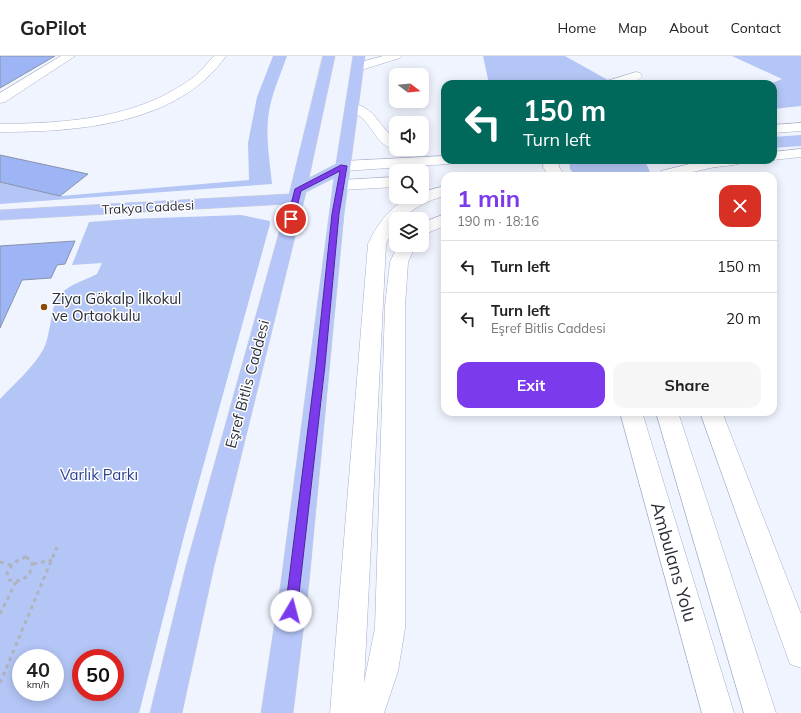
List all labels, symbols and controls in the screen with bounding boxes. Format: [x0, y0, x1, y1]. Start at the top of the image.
text: GoPilot [20, 16, 86, 40]
text: Home [557, 19, 596, 37]
text: Map [618, 19, 647, 37]
text: About [669, 19, 709, 37]
text: Contact [731, 19, 781, 37]
north arrow [389, 68, 429, 108]
map controls [389, 68, 429, 252]
text: 150 m [523, 93, 606, 128]
icon: left [457, 96, 509, 148]
button: sound [389, 116, 429, 156]
text: Turn left [523, 128, 591, 151]
button: search [389, 164, 429, 204]
text: 1 min [457, 183, 520, 213]
button: close [719, 185, 761, 227]
street label: Trakya Caddesi [101, 197, 195, 217]
pin [274, 202, 308, 236]
icon: arrive [280, 208, 302, 230]
button: layers [389, 212, 429, 252]
text: 190 m · 18:16 [457, 213, 539, 229]
icon: left [457, 256, 479, 278]
text: Turn left [491, 257, 550, 276]
text: 150 m [717, 257, 761, 276]
place label: Ziya Gökalp İlkokul ve Ortaokulu [52, 289, 181, 325]
text: Turn left [491, 301, 550, 320]
marker: Ziya Gökalp İlkokul ve Ortaokulu [39, 302, 49, 312]
icon: left [457, 308, 479, 330]
text: 20 m [726, 309, 761, 328]
street label: Eşref Bitlis Caddesi [221, 318, 273, 450]
text: Eşref Bitlis Caddesi [491, 320, 606, 336]
button: Exit [457, 362, 605, 408]
button: Share [613, 362, 761, 408]
park label: Varlık Parkı [60, 465, 138, 484]
street label: Ambulans Yolu [646, 499, 702, 625]
position arrow [270, 590, 312, 632]
speed limit sign: 50 [72, 649, 124, 701]
text: 40 [26, 657, 50, 682]
text: km/h [27, 678, 49, 691]

